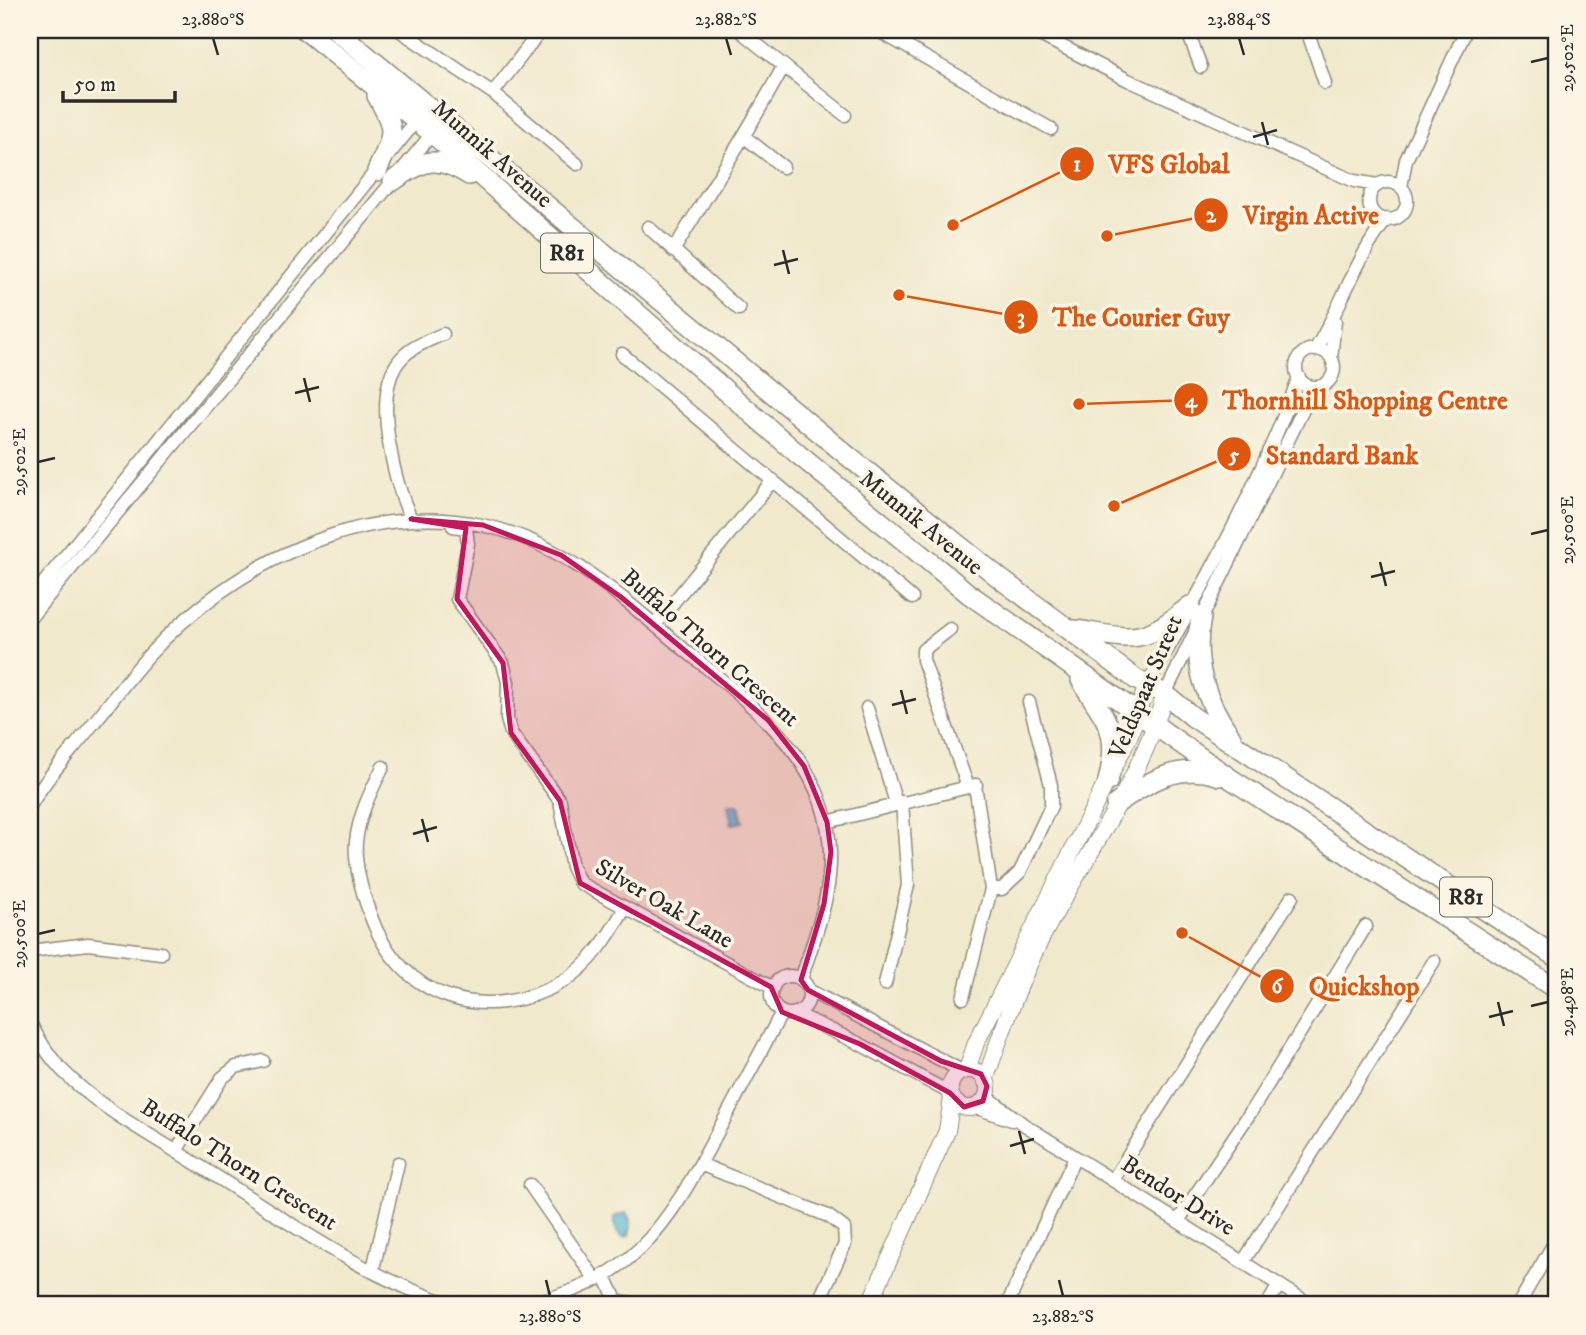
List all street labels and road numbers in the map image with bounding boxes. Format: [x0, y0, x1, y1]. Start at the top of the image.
street label: Munnik Avenue [425, 93, 559, 215]
road number: R81 [541, 234, 593, 272]
street label: Munnik Avenue [853, 464, 989, 582]
street label: Buffalo Thorn Crescent [615, 562, 805, 734]
street label: Veldspaat Street [1102, 610, 1190, 764]
street label: Silver Oak Lane [590, 852, 738, 956]
road number: R81 [1440, 877, 1492, 916]
street label: Buffalo Thorn Crescent [135, 1092, 343, 1238]
street label: Bendor Drive [1115, 1149, 1241, 1243]

